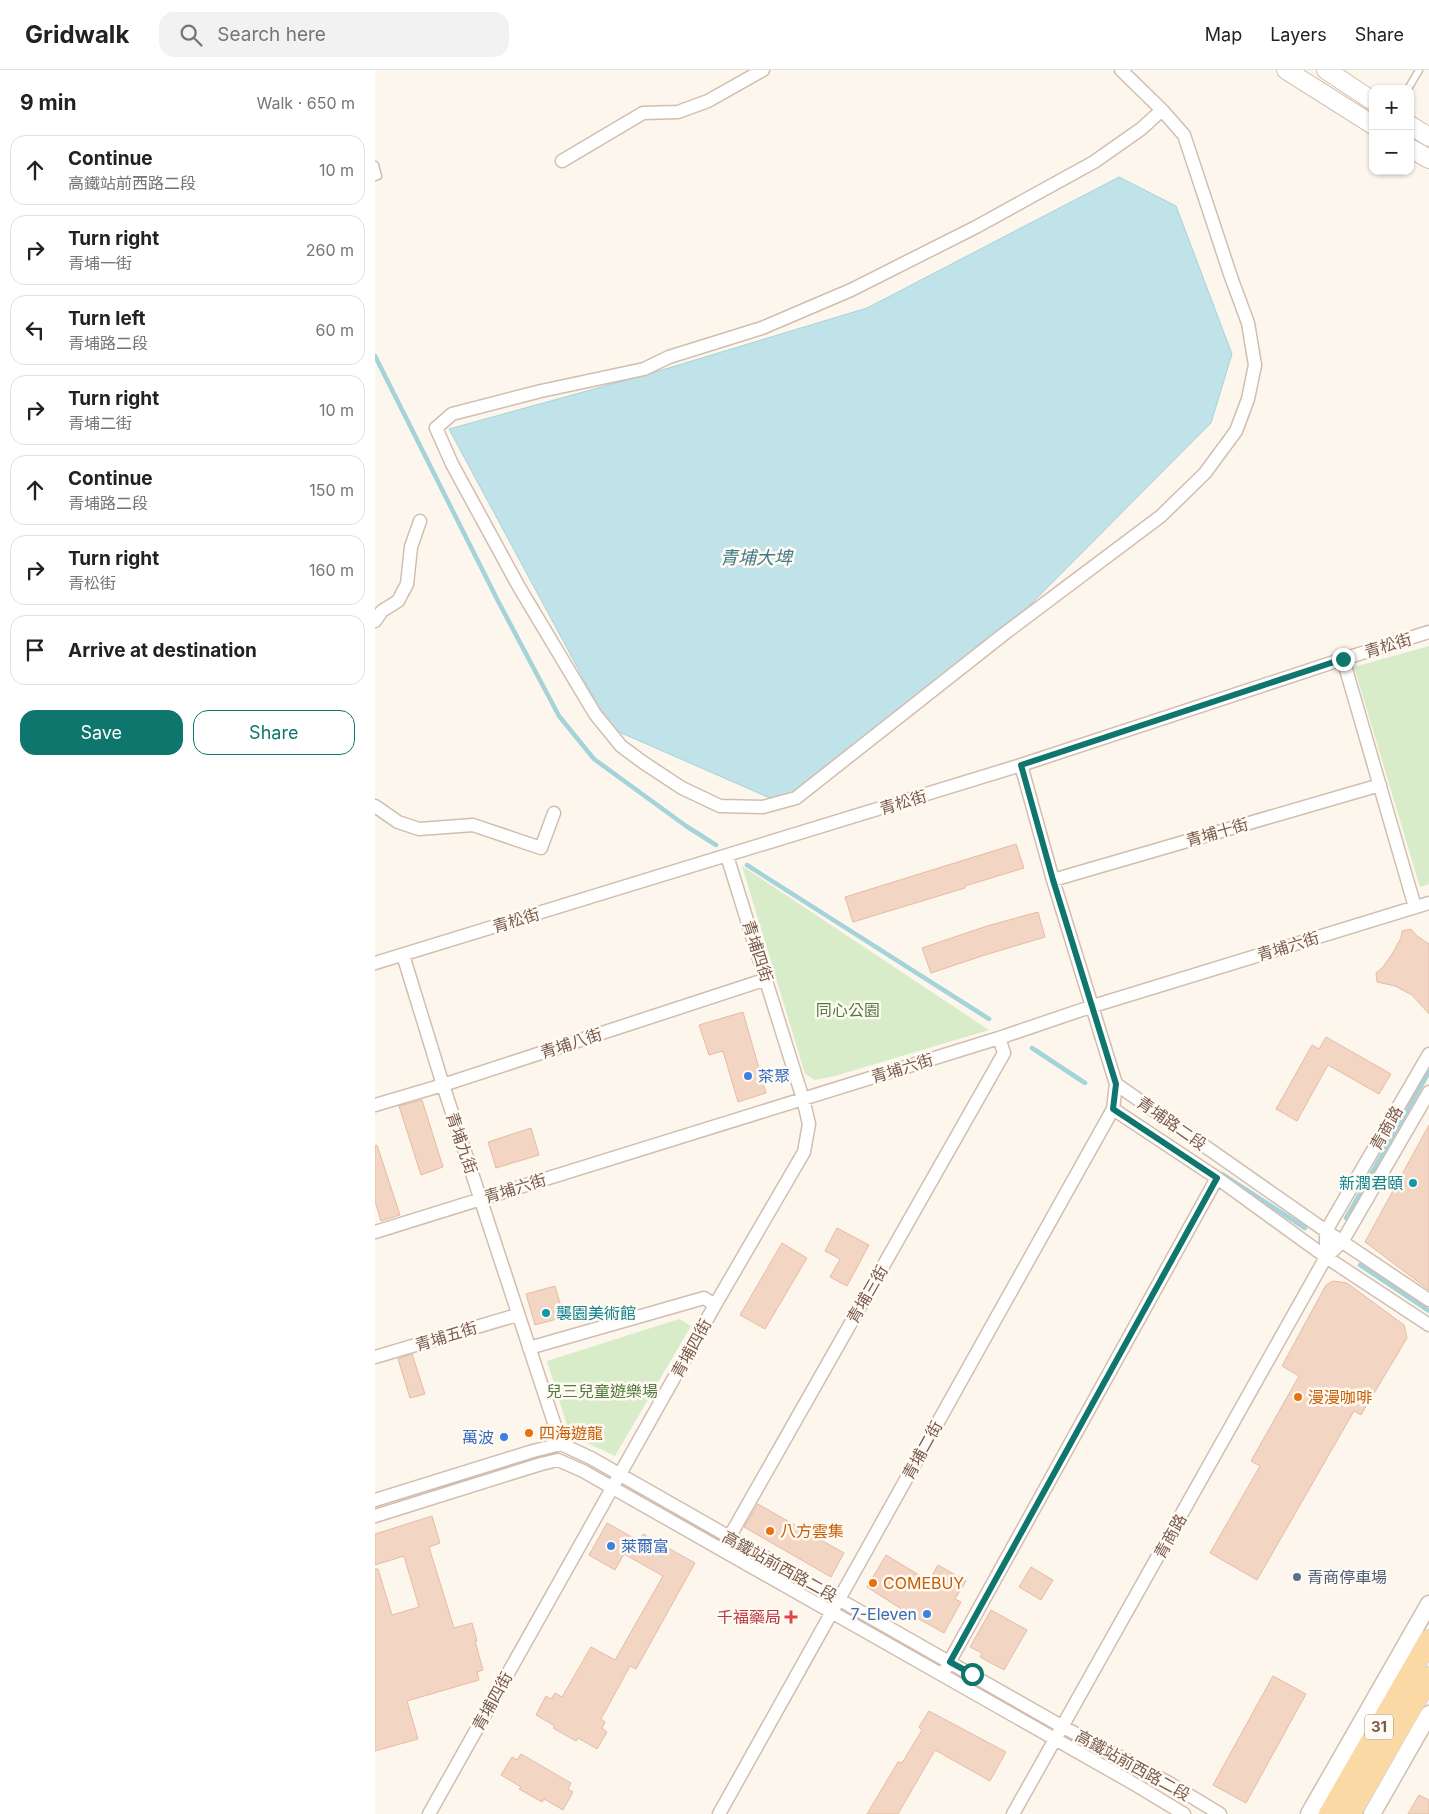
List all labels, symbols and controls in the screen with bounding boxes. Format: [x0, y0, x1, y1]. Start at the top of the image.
search box [159, 12, 509, 57]
text: Gridwalk [25, 20, 129, 49]
icon: search [177, 21, 205, 49]
text: Search here [217, 23, 326, 46]
text: Map [1205, 24, 1242, 45]
text: Layers [1270, 24, 1327, 45]
text: Share [1355, 24, 1404, 45]
map controls [1369, 85, 1414, 175]
button: + [1369, 85, 1414, 130]
text: 9 min [20, 90, 77, 115]
text: Walk · 650 m [257, 93, 355, 113]
button: − [1369, 130, 1414, 175]
text: Continue [68, 147, 153, 170]
icon: ahead [21, 156, 49, 184]
text: 10 m [319, 160, 354, 180]
text: 高鐵站前西路二段 [68, 173, 196, 193]
text: Turn right [68, 227, 159, 250]
icon: right [21, 236, 49, 264]
text: 260 m [306, 240, 354, 260]
text: 青埔一街 [68, 253, 132, 273]
text: Turn left [68, 307, 146, 330]
icon: left [21, 316, 49, 344]
text: 60 m [315, 320, 354, 340]
text: 青埔路二段 [68, 333, 148, 353]
text: Turn right [68, 387, 159, 410]
icon: right [21, 396, 49, 424]
text: 10 m [319, 400, 354, 420]
text: 青埔二街 [68, 413, 132, 433]
text: Continue [68, 467, 153, 490]
icon: ahead [21, 476, 49, 504]
text: 150 m [309, 480, 354, 500]
text: 青埔路二段 [68, 493, 148, 513]
text: Turn right [68, 547, 159, 570]
water label: 青埔大埤 [720, 547, 794, 568]
icon: right [21, 556, 49, 584]
text: 160 m [309, 560, 354, 580]
text: 青松街 [68, 573, 116, 593]
street label: 青松街 [1362, 628, 1414, 662]
icon: arrive [21, 636, 49, 664]
text: Arrive at destination [68, 639, 257, 662]
route end [1332, 648, 1355, 671]
button: Save [20, 710, 183, 755]
button: Share [193, 710, 355, 755]
street label: 青松街 [877, 785, 929, 819]
street label: 青埔十街 [1183, 814, 1251, 850]
street label: 青松街 [490, 903, 542, 937]
street label: 青埔四街 [739, 917, 777, 985]
street label: 青埔六街 [1254, 927, 1322, 965]
park label: 同心公園 [816, 1000, 880, 1020]
street label: 青埔八街 [537, 1024, 605, 1062]
street label: 青埔六街 [868, 1049, 936, 1087]
place label: 茶聚 [758, 1066, 790, 1086]
marker: 茶聚 [742, 1070, 754, 1082]
street label: 青埔路二段 [1133, 1092, 1211, 1154]
street label: 青商路 [1365, 1102, 1407, 1154]
street label: 青埔九街 [442, 1109, 482, 1177]
street label: 青埔六街 [481, 1169, 549, 1207]
place label: 新潤君頤 [1339, 1173, 1403, 1193]
marker: 新潤君頤 [1407, 1177, 1419, 1189]
street label: 青埔三街 [842, 1261, 892, 1327]
place label: 襲園美術館 [556, 1303, 636, 1323]
marker: 襲園美術館 [540, 1307, 552, 1319]
street label: 青埔四街 [667, 1315, 715, 1381]
street label: 青埔五街 [412, 1317, 480, 1355]
park label: 兒三兒童遊樂場 [546, 1381, 658, 1401]
place label: 漫漫咖啡 [1308, 1387, 1372, 1407]
marker: 漫漫咖啡 [1292, 1391, 1304, 1403]
street label: 青埔二街 [898, 1417, 946, 1483]
place label: 四海遊龍 [539, 1423, 603, 1443]
place label: 萬波 [462, 1427, 494, 1447]
marker: 四海遊龍 [523, 1427, 535, 1439]
marker: 萬波 [498, 1431, 510, 1443]
street label: 青商路 [1150, 1510, 1190, 1562]
place label: 八方雲集 [780, 1521, 844, 1541]
marker: 八方雲集 [764, 1525, 776, 1537]
street label: 高鐵站前西路二段 [719, 1526, 841, 1606]
place label: 萊爾富 [621, 1536, 669, 1556]
marker: 萊爾富 [605, 1540, 617, 1552]
place label: 青商停車場 [1307, 1567, 1387, 1587]
marker: 青商停車場 [1291, 1571, 1303, 1583]
place label: COMEBUY [883, 1573, 964, 1593]
marker: COMEBUY [867, 1577, 879, 1589]
place label: 7-Eleven [851, 1604, 917, 1624]
place label: 千福藥局 [717, 1607, 781, 1627]
marker: 7-Eleven [921, 1608, 933, 1620]
marker: 千福藥局 [785, 1611, 797, 1623]
route start [961, 1663, 984, 1686]
street label: 青埔四街 [468, 1668, 516, 1734]
road number: 31 [1365, 1714, 1393, 1740]
street label: 高鐵站前西路二段 [1072, 1725, 1194, 1805]

